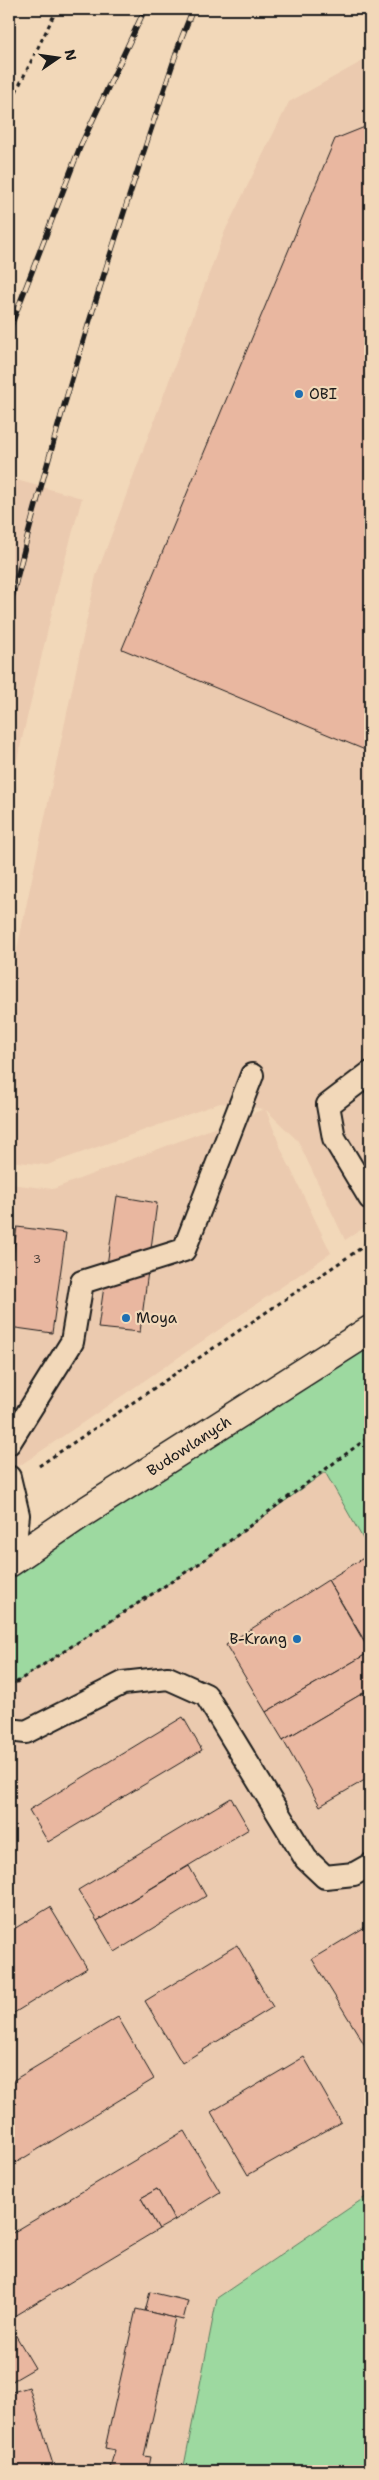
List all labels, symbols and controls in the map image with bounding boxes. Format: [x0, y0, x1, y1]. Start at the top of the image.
north arrow [32, 32, 82, 82]
text: N [61, 48, 81, 63]
place label: OBI [309, 384, 337, 404]
marker: OBI [293, 388, 305, 400]
house number: 3 [33, 1251, 41, 1267]
place label: Moya [136, 1308, 178, 1328]
marker: Moya [120, 1312, 132, 1324]
street label: Budowlanych [143, 1411, 235, 1481]
place label: B-Krang [229, 1629, 287, 1649]
marker: B-Krang [291, 1633, 303, 1645]

